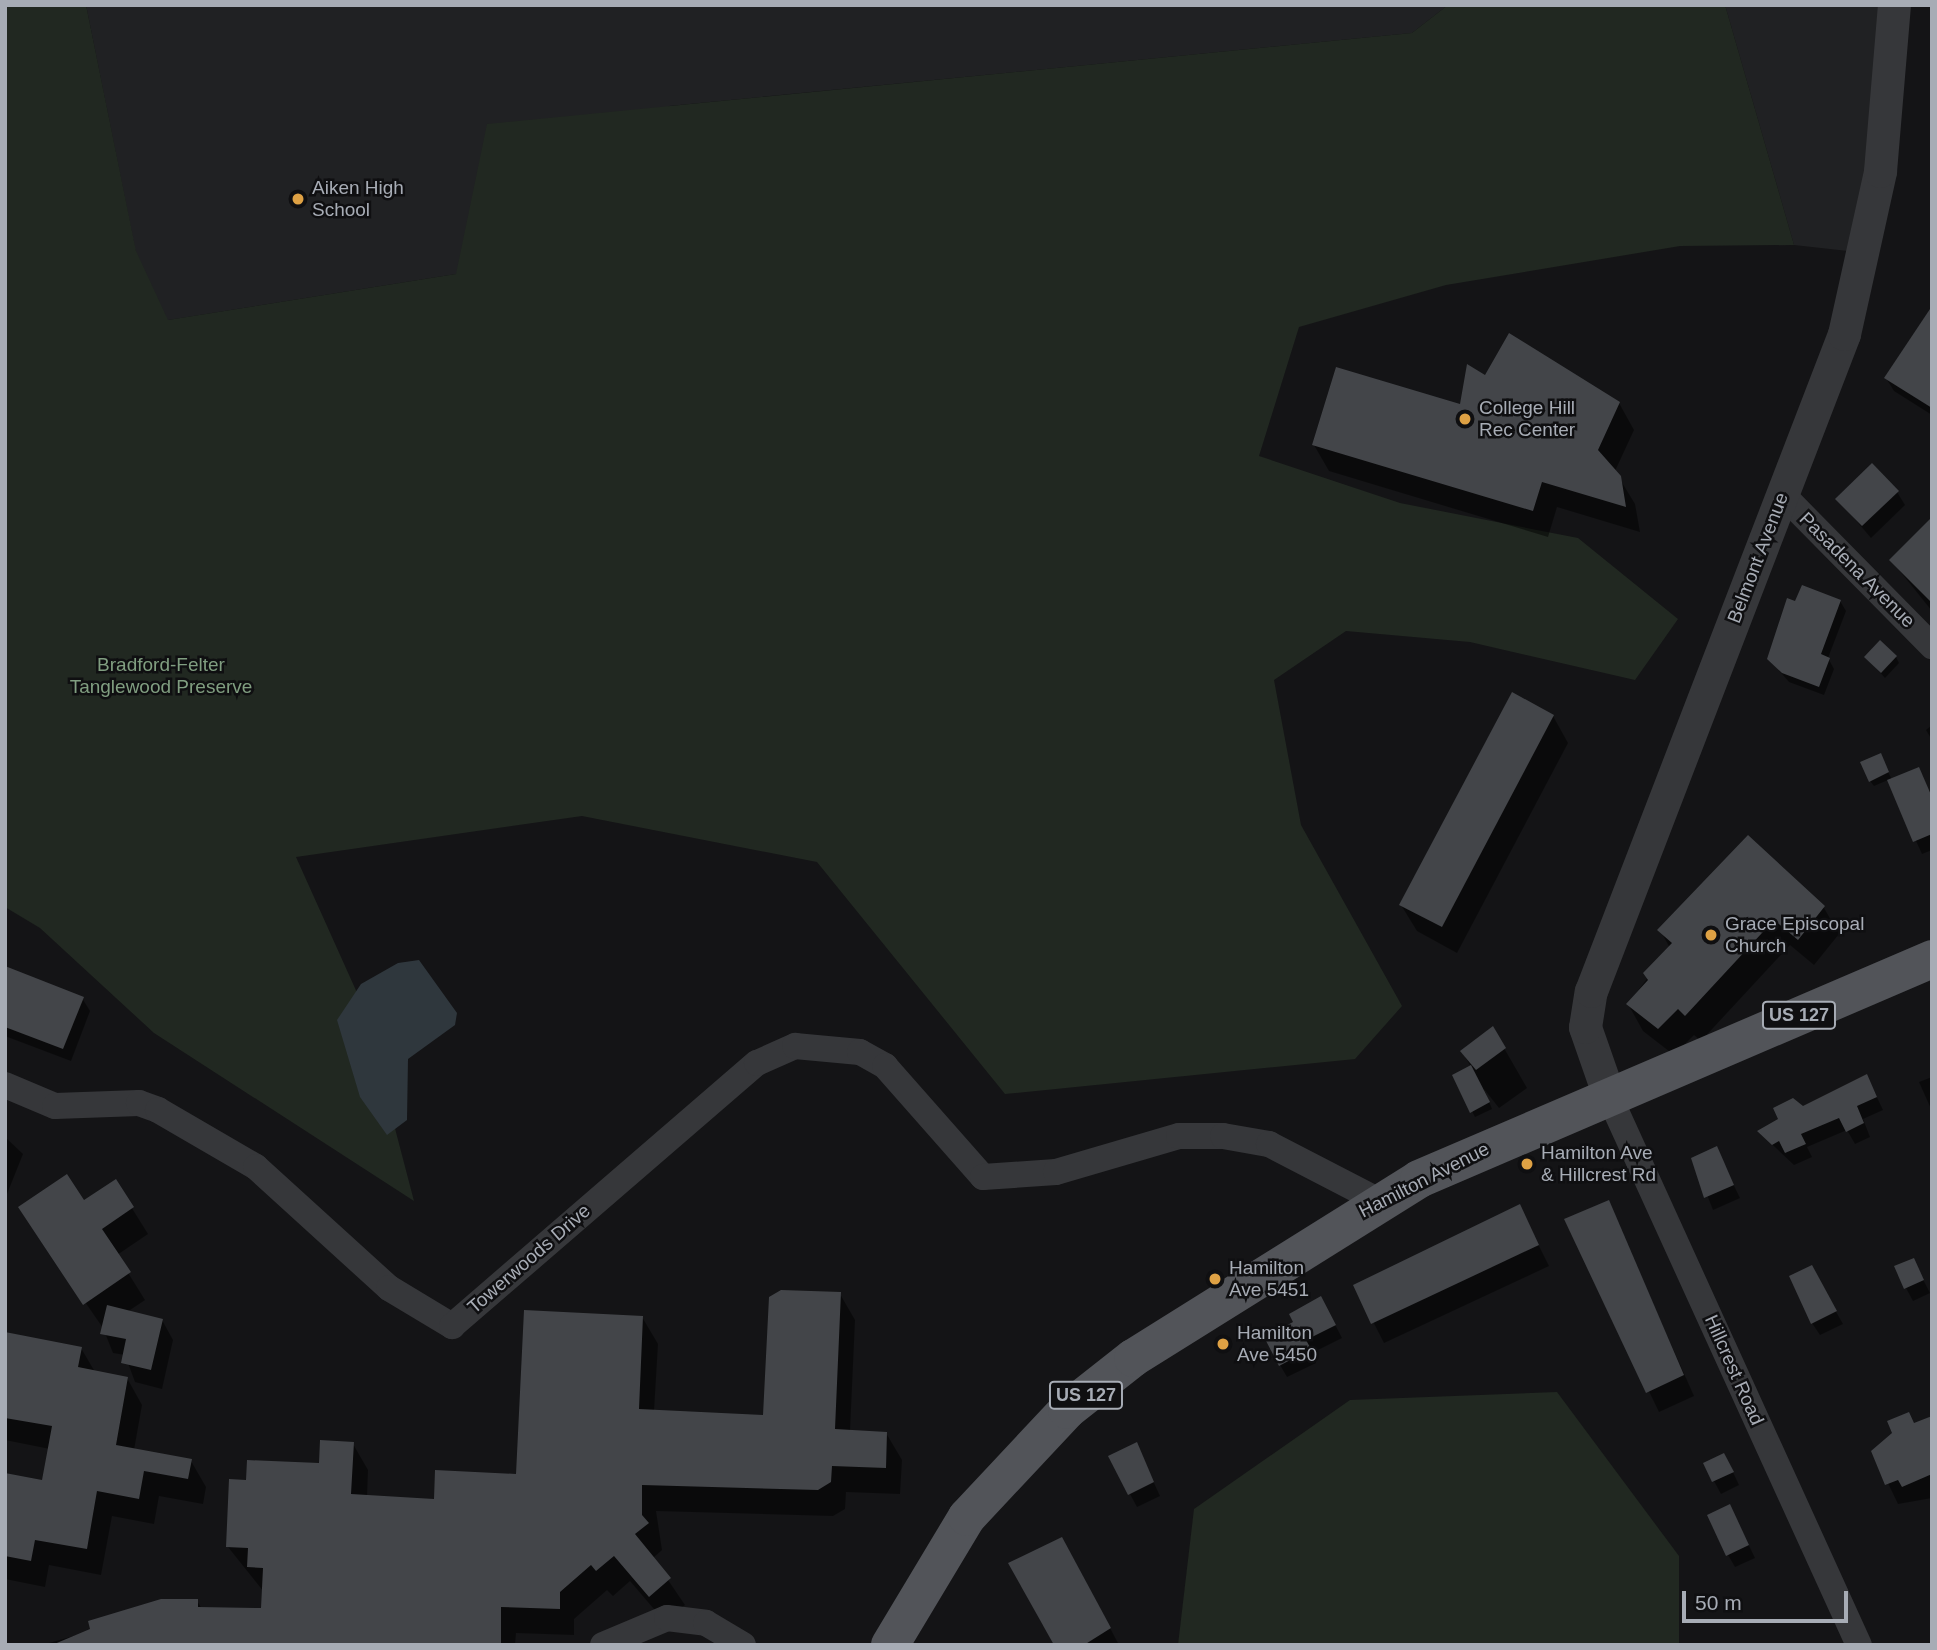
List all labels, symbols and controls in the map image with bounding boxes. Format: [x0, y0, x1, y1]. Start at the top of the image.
place label: Aiken High School [312, 177, 404, 221]
marker: Aiken High School [290, 191, 306, 207]
place label: College Hill Rec Center [1479, 397, 1575, 441]
marker: College Hill Rec Center [1457, 411, 1473, 427]
street label: Belmont Avenue [1722, 489, 1794, 627]
street label: Pasadena Avenue [1794, 507, 1920, 633]
park label: Bradford-Felter Tanglewood Preserve [70, 654, 252, 698]
place label: Grace Episcopal Church [1725, 913, 1864, 957]
marker: Grace Episcopal Church [1703, 927, 1719, 943]
road number: US 127 [1760, 1000, 1838, 1030]
street label: Hamilton Avenue [1355, 1137, 1493, 1223]
place label: Hamilton Ave & Hillcrest Rd [1541, 1142, 1656, 1186]
marker: Hamilton Ave & Hillcrest Rd [1519, 1156, 1535, 1172]
street label: Towerwoods Drive [463, 1199, 595, 1319]
place label: Hamilton Ave 5451 [1229, 1257, 1309, 1301]
marker: Hamilton Ave 5451 [1207, 1271, 1223, 1287]
street label: Hillcrest Road [1700, 1311, 1768, 1429]
place label: Hamilton Ave 5450 [1237, 1322, 1317, 1366]
marker: Hamilton Ave 5450 [1215, 1336, 1231, 1352]
road number: US 127 [1048, 1380, 1124, 1410]
scale bar [1685, 1576, 1851, 1620]
text: 50 m [1695, 1591, 1742, 1614]

